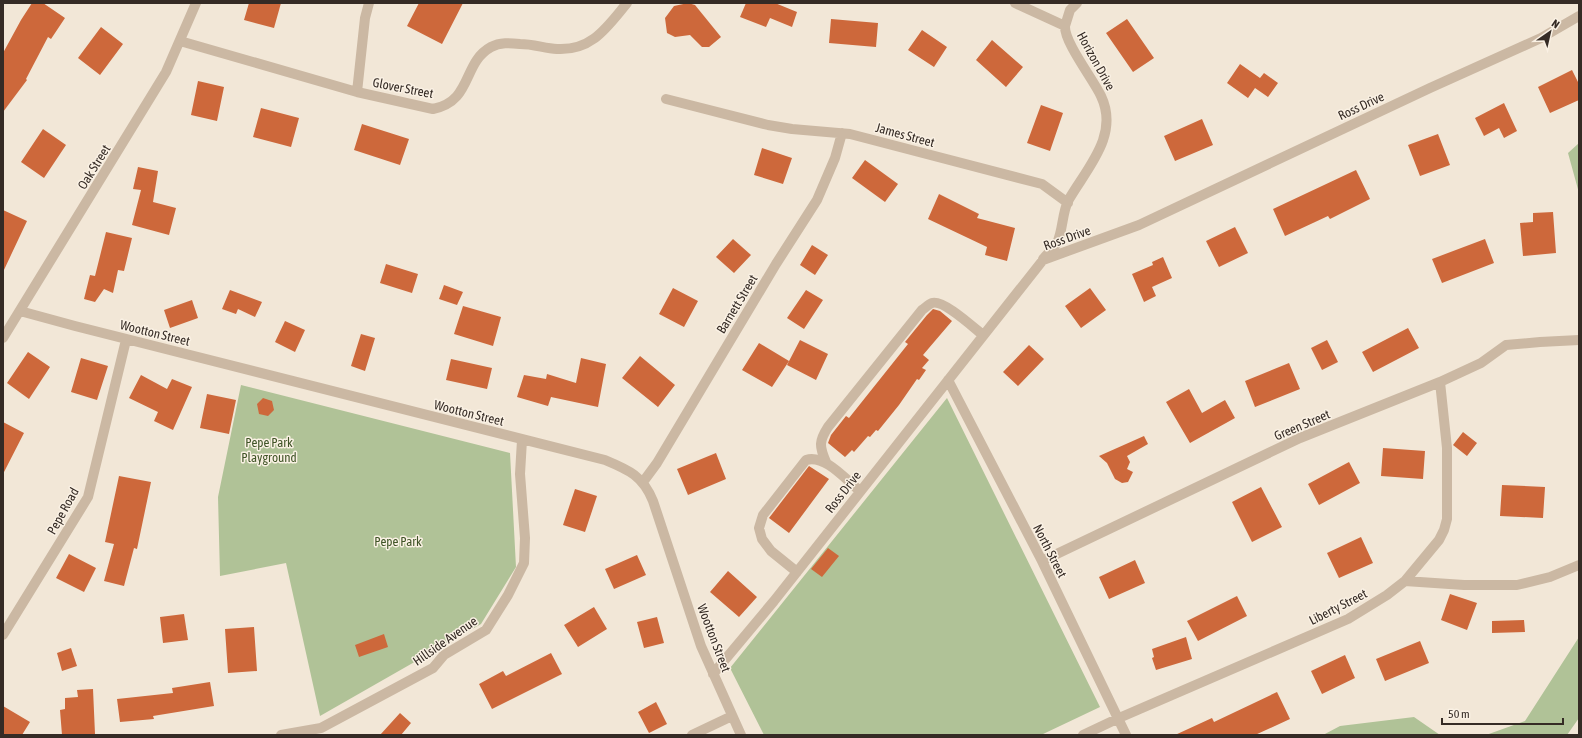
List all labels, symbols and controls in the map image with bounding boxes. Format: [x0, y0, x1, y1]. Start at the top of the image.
north arrow [1530, 12, 1570, 52]
text: N [1550, 17, 1562, 31]
street label: Horizon Drive [1074, 29, 1118, 93]
street label: Glover Street [371, 75, 435, 101]
street label: Ross Drive [1336, 89, 1386, 123]
street label: James Street [874, 120, 936, 150]
street label: Oak Street [74, 142, 114, 192]
street label: Ross Drive [1042, 223, 1093, 253]
street label: Barnett Street [714, 272, 761, 336]
street label: Wootton Street [119, 317, 192, 349]
street label: Wootton Street [433, 397, 506, 429]
street label: Green Street [1272, 406, 1332, 443]
park label: Pepe Park Playground [241, 435, 297, 465]
street label: Ross Drive [822, 468, 864, 516]
street label: Pepe Road [44, 485, 82, 537]
street label: North Street [1030, 522, 1070, 580]
park label: Pepe Park [374, 534, 422, 549]
street label: Liberty Street [1306, 586, 1370, 628]
street label: Wootton Street [694, 602, 734, 674]
street label: Hillside Avenue [410, 613, 480, 669]
scale bar [1442, 700, 1563, 726]
text: 50 m [1448, 707, 1470, 721]

